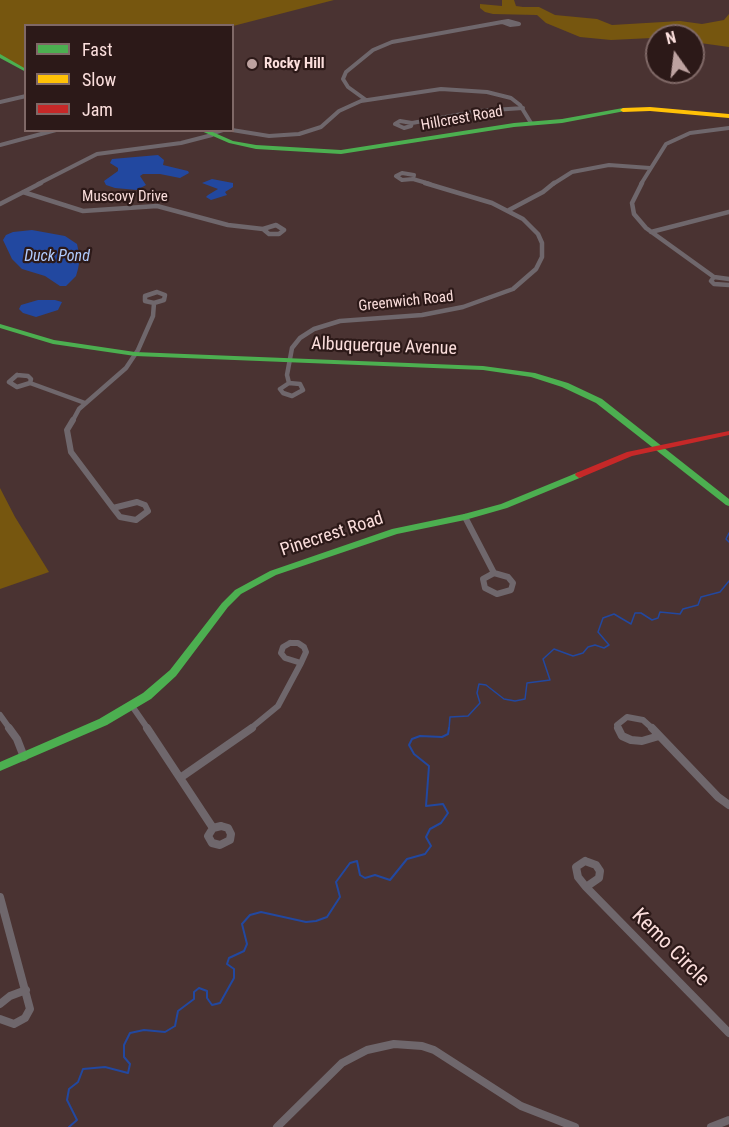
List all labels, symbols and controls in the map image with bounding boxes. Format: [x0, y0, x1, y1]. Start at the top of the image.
legend [24, 24, 234, 132]
north arrow [645, 24, 705, 84]
text: N [664, 28, 678, 48]
text: Fast [82, 39, 113, 60]
place label: Rocky Hill [264, 55, 325, 73]
marker: Rocky Hill [245, 57, 259, 71]
text: Slow [82, 69, 116, 90]
text: Jam [82, 99, 113, 120]
street label: Hillcrest Road [420, 103, 504, 135]
street label: Muscovy Drive [82, 188, 168, 206]
water label: Duck Pond [24, 247, 90, 267]
street label: Greenwich Road [358, 288, 454, 316]
street label: Albuquerque Avenue [311, 334, 457, 360]
street label: Pinecrest Road [278, 508, 386, 562]
street label: Kemo Circle [626, 904, 714, 992]

